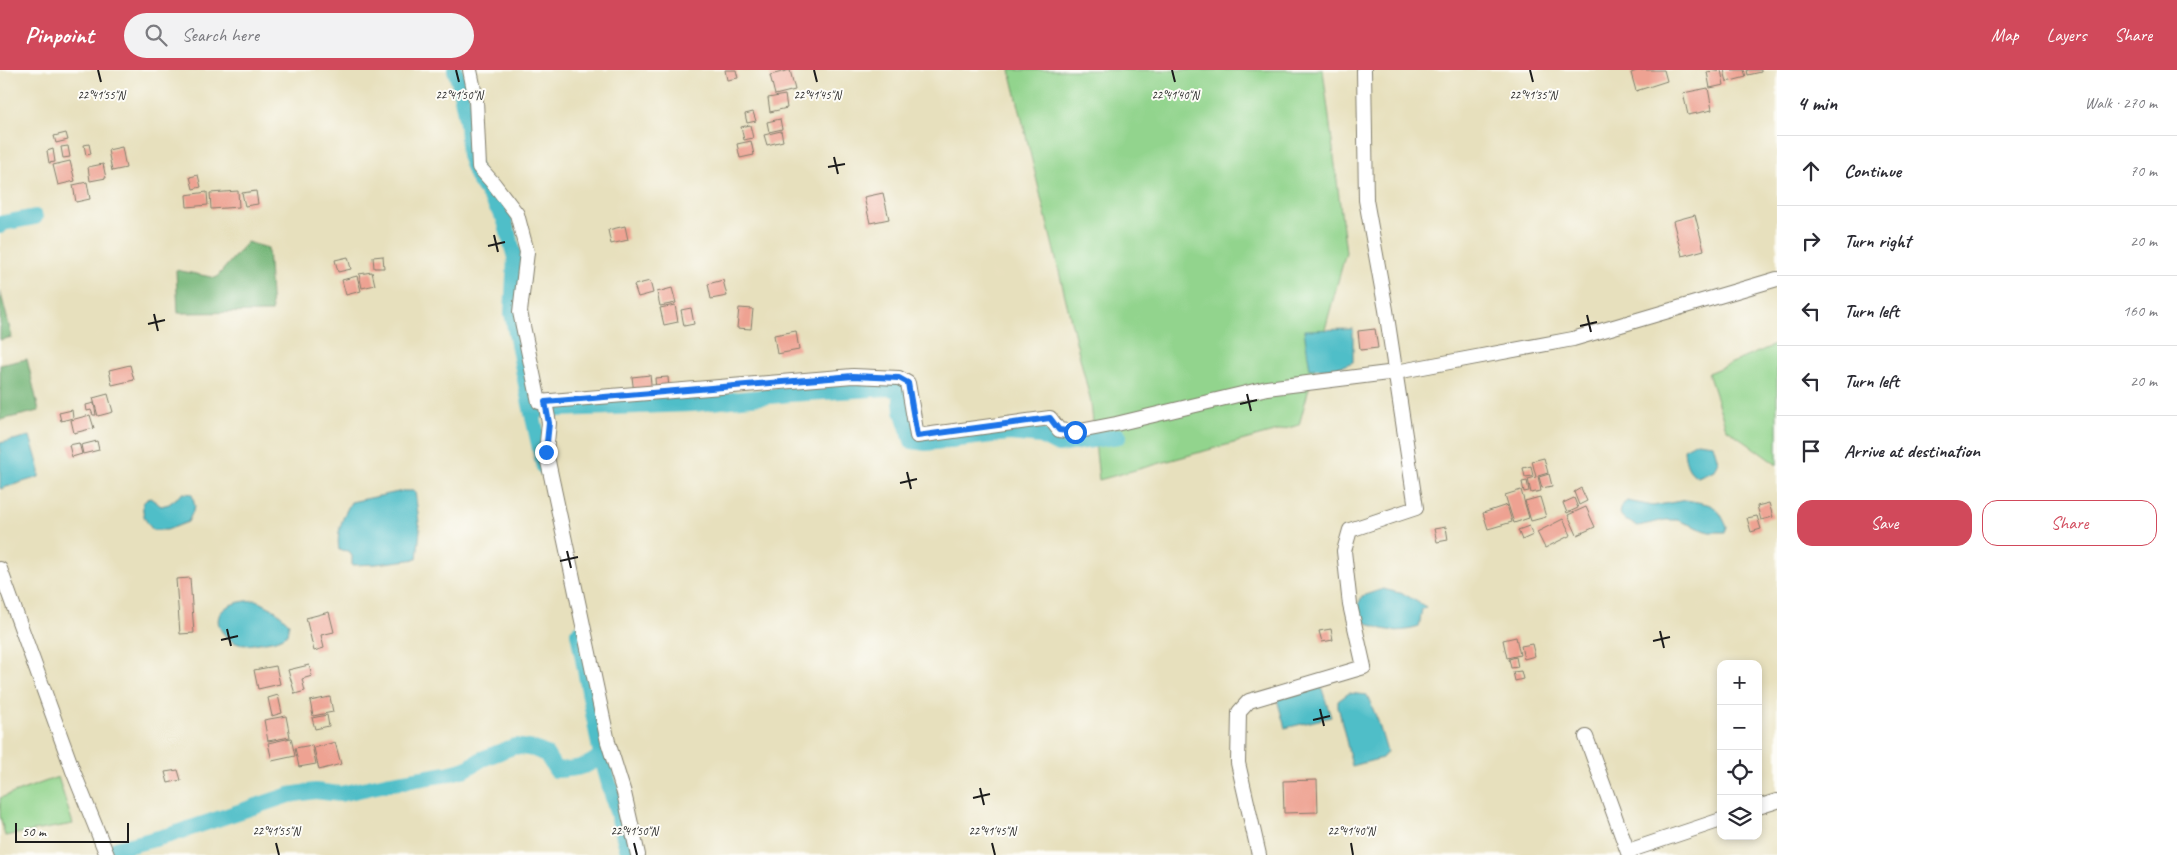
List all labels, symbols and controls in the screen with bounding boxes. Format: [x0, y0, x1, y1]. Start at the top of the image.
search box [124, 13, 474, 58]
text: Pinpoint [25, 20, 94, 50]
icon: search [142, 21, 170, 49]
text: Search here [182, 23, 259, 47]
text: Map [1991, 24, 2019, 46]
text: Layers [2047, 24, 2086, 46]
text: Share [2114, 24, 2152, 46]
text: 22°41'55"N [77, 87, 126, 103]
text: 22°41'50"N [435, 87, 484, 103]
text: 22°41'45"N [793, 87, 842, 103]
text: 22°41'40"N [1151, 87, 1200, 103]
text: 22°41'35"N [1509, 87, 1558, 103]
text: 4 min [1797, 90, 1837, 116]
text: Walk · 270 m [2085, 93, 2157, 113]
icon: ahead [1797, 157, 1825, 185]
text: Continue [1844, 159, 1901, 183]
text: 70 m [2130, 161, 2157, 181]
icon: right [1797, 227, 1825, 255]
text: Turn right [1844, 229, 1911, 253]
text: 20 m [2130, 231, 2157, 251]
icon: left [1797, 297, 1825, 325]
text: Turn left [1844, 299, 1899, 323]
text: 160 m [2123, 301, 2157, 321]
icon: left [1797, 367, 1825, 395]
text: Turn left [1844, 369, 1899, 393]
text: 20 m [2130, 371, 2157, 391]
route start [1064, 421, 1087, 444]
icon: arrive [1797, 437, 1825, 465]
text: Arrive at destination [1844, 439, 1980, 463]
route end [535, 441, 558, 464]
button: Save [1797, 500, 1972, 546]
button: Share [1982, 500, 2157, 546]
map controls [1717, 660, 1762, 840]
button: + [1717, 660, 1762, 705]
button: − [1717, 705, 1762, 750]
button: locate [1717, 750, 1762, 795]
button: layers [1717, 795, 1762, 840]
scale bar [15, 820, 129, 843]
text: 50 m [22, 823, 46, 840]
text: 22°41'55"N [252, 823, 301, 839]
text: 22°41'50"N [610, 823, 659, 839]
text: 22°41'45"N [968, 823, 1017, 839]
text: 22°41'40"N [1327, 823, 1376, 839]

